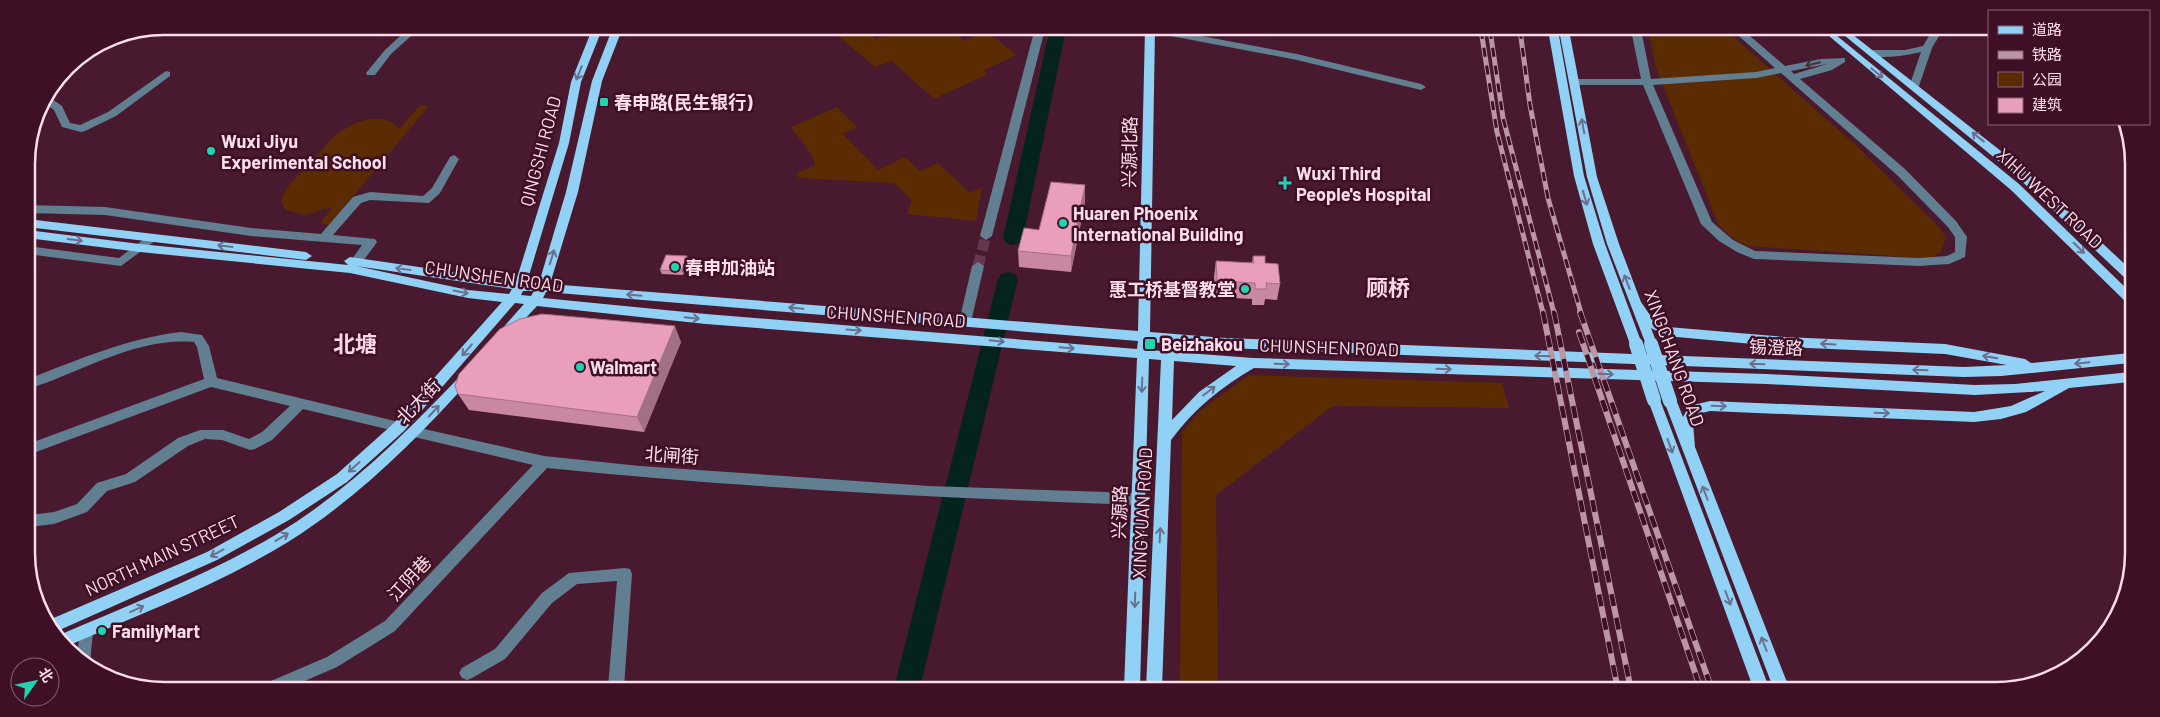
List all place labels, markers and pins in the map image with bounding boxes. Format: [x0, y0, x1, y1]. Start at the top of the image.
place label: 春申路(民生银行) [614, 91, 753, 113]
marker: 春申路(民生银行) [598, 96, 610, 108]
place label: Wuxi Jiyu Experimental School [221, 130, 386, 173]
marker: Wuxi Jiyu Experimental School [205, 145, 217, 157]
place label: Wuxi Third People's Hospital [1296, 162, 1431, 205]
marker: Wuxi Third People's Hospital [1278, 176, 1292, 190]
place label: Huaren Phoenix International Building [1073, 202, 1243, 245]
marker: Huaren Phoenix International Building [1057, 217, 1069, 229]
place label: 春申加油站 [685, 256, 775, 278]
marker: 春申加油站 [669, 261, 681, 273]
place label: 惠工桥基督教堂 [1109, 278, 1235, 300]
marker: 惠工桥基督教堂 [1239, 283, 1251, 295]
place label: Beizhakou [1161, 333, 1243, 355]
marker: Beizhakou [1143, 337, 1157, 351]
place label: Walmart [590, 356, 657, 378]
marker: Walmart [574, 361, 586, 373]
place label: FamilyMart [112, 620, 200, 642]
marker: FamilyMart [96, 625, 108, 637]

